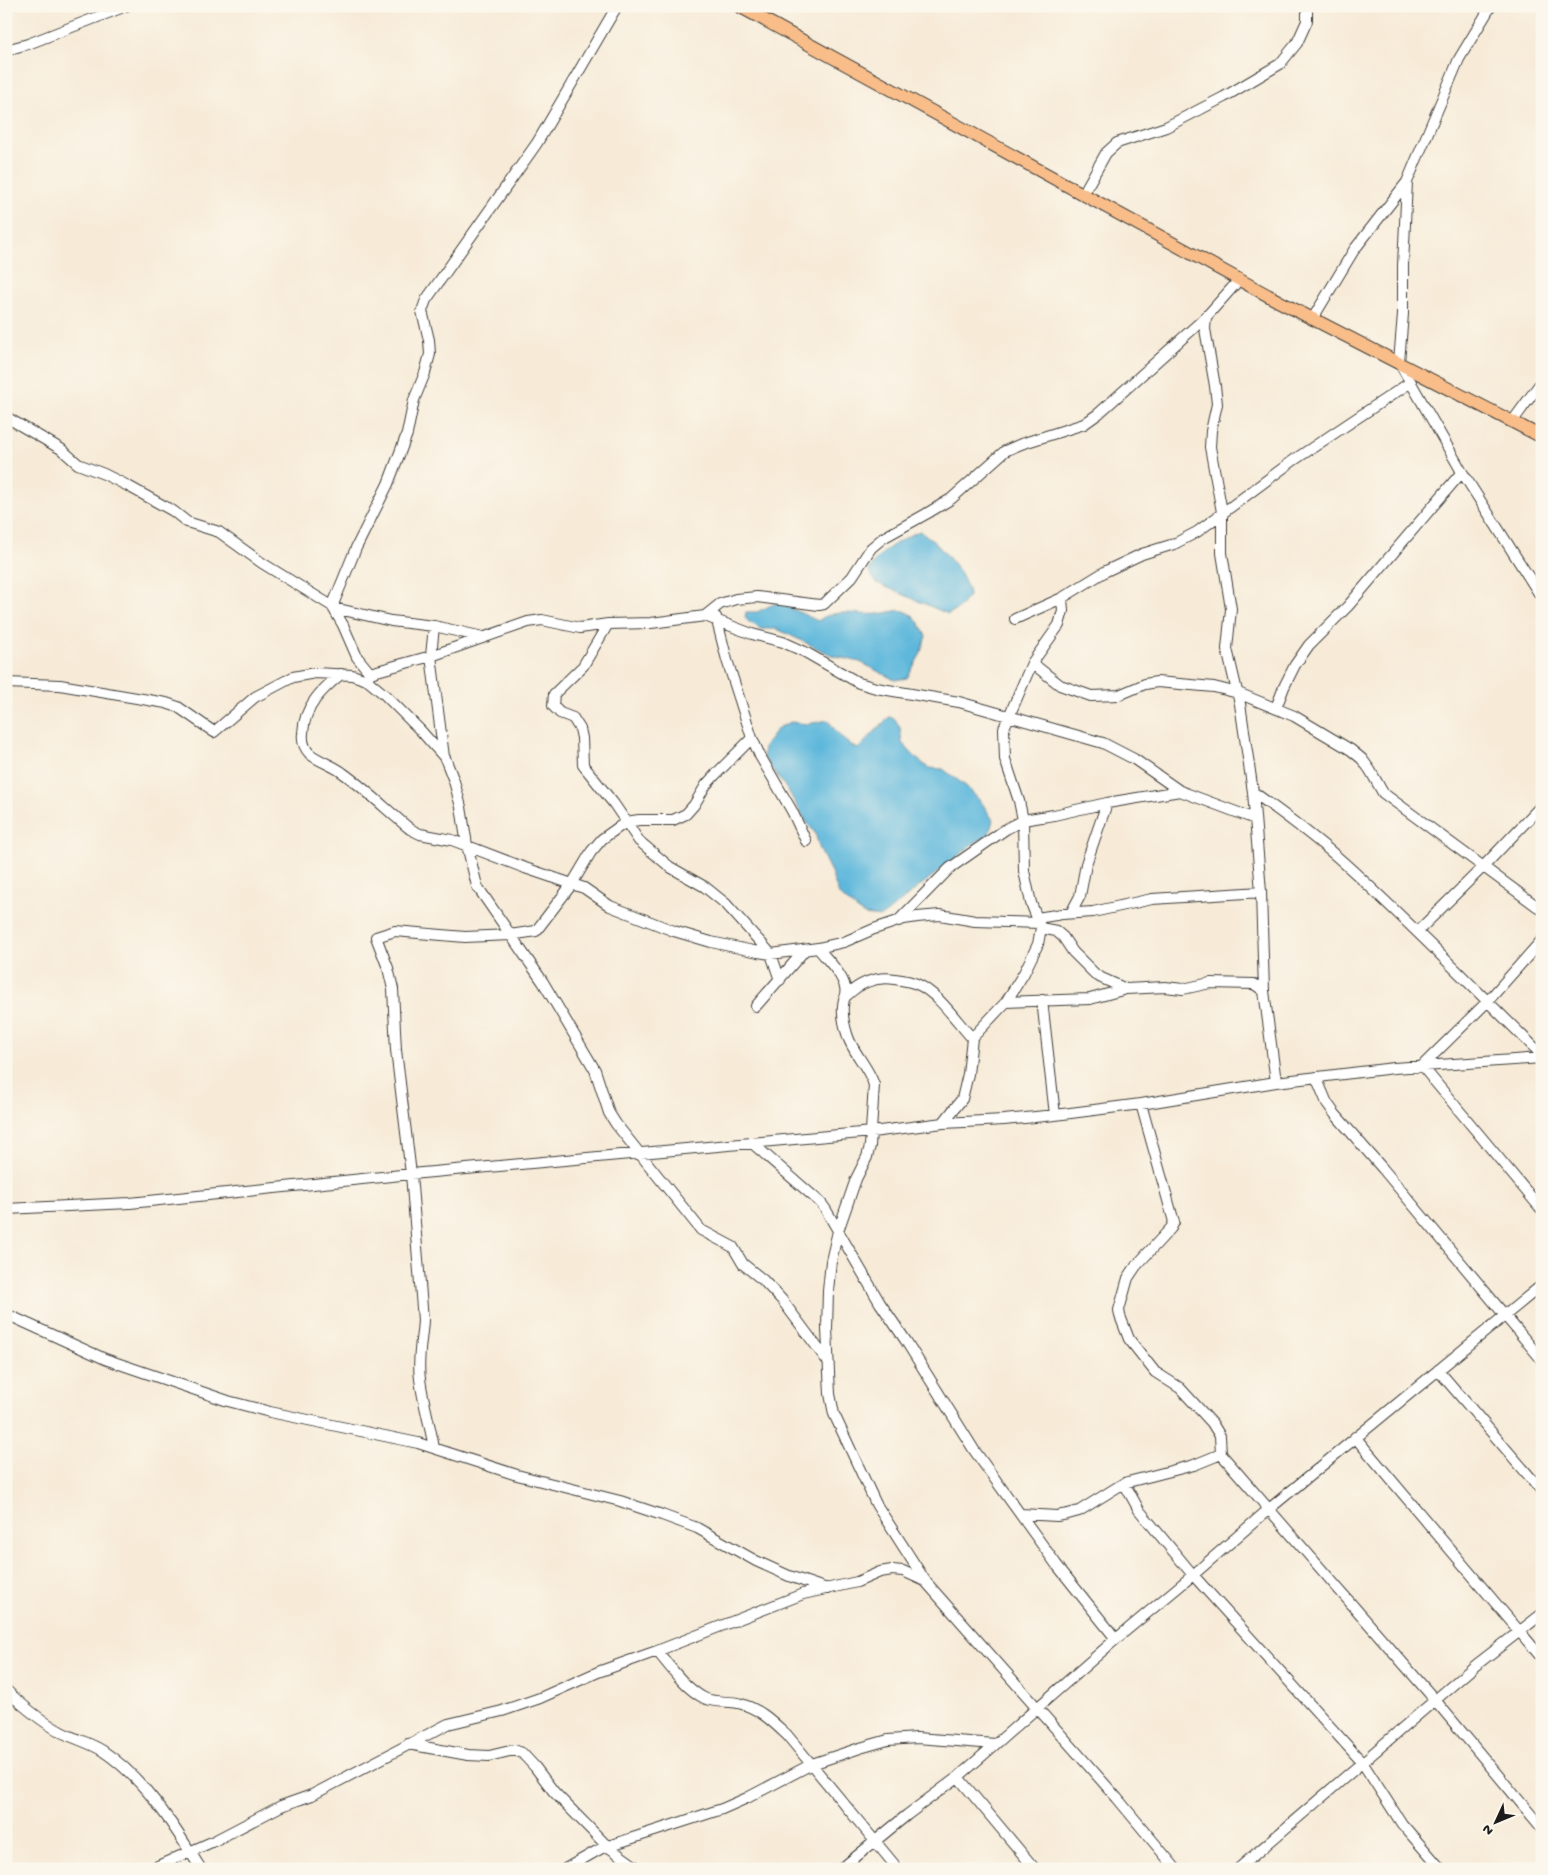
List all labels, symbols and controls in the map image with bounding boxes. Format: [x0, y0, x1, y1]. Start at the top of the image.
north arrow [1470, 1798, 1520, 1848]
text: N [1479, 1820, 1498, 1838]

